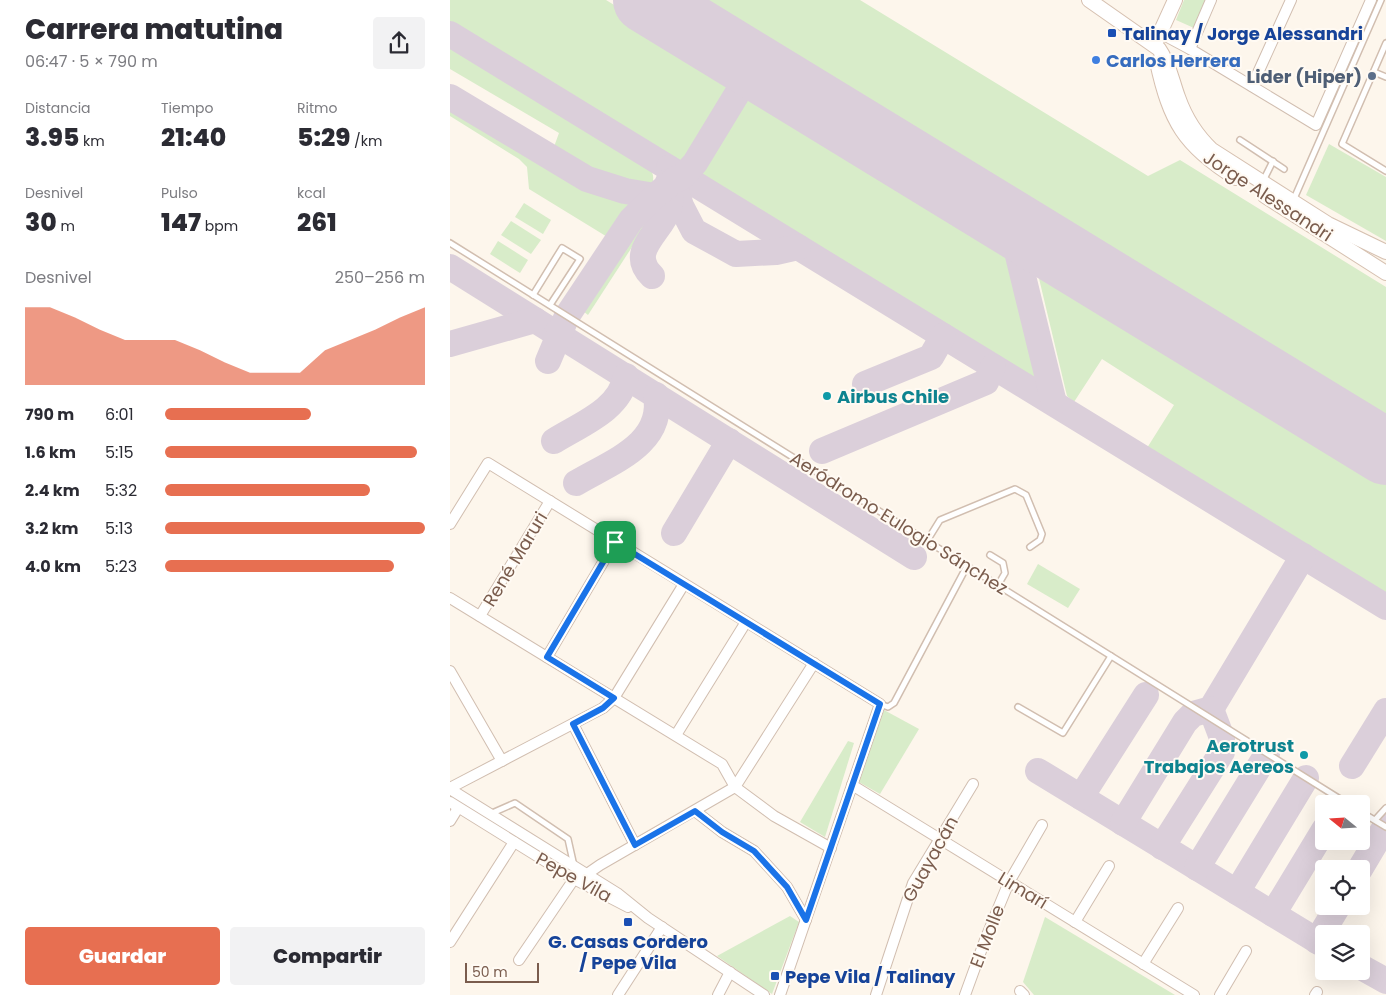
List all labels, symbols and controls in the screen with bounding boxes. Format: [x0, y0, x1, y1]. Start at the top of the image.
text: Carrera matutina [25, 10, 283, 49]
button: share [373, 17, 425, 69]
place label: Talinay / Jorge Alessandri [1122, 21, 1363, 46]
marker: Talinay / Jorge Alessandri [1106, 27, 1118, 39]
place label: Carlos Herrera [1106, 48, 1241, 73]
text: 06:47 · 5 × 790 m [25, 50, 158, 73]
marker: Carlos Herrera [1090, 54, 1102, 66]
place label: Lider (Hiper) [1247, 64, 1362, 89]
marker: Lider (Hiper) [1366, 70, 1378, 82]
text: Distancia [25, 98, 91, 118]
text: Tiempo [161, 98, 214, 118]
text: Ritmo [297, 98, 337, 118]
text: 3.95 [25, 120, 79, 155]
text: 21:40 [161, 120, 226, 155]
text: 5:29 [297, 120, 350, 155]
text: km [79, 131, 105, 151]
text: /km [350, 131, 382, 151]
street label: Jorge Alessandri [1199, 145, 1337, 247]
text: Desnivel [25, 183, 83, 203]
text: Pulso [161, 183, 198, 203]
text: kcal [297, 183, 326, 203]
text: 30 [25, 205, 57, 240]
text: 147 [161, 205, 201, 240]
text: 261 [297, 205, 337, 240]
text: m [57, 216, 75, 236]
text: bpm [201, 216, 238, 236]
text: Desnivel [25, 266, 92, 289]
text: 250–256 m [335, 266, 425, 289]
place label: Airbus Chile [837, 384, 949, 409]
marker: Airbus Chile [821, 390, 833, 402]
text: 790 m [25, 403, 74, 426]
text: 6:01 [105, 403, 134, 426]
text: 1.6 km [25, 441, 76, 464]
text: 5:15 [105, 441, 134, 464]
street label: Aeródromo Eulogio Sánchez [785, 446, 1013, 600]
text: 2.4 km [25, 479, 80, 502]
text: 5:32 [105, 479, 137, 502]
street label: René Maruri [477, 507, 553, 611]
text: 3.2 km [25, 517, 79, 540]
text: 5:13 [105, 517, 133, 540]
pin [594, 521, 636, 563]
icon: arrive [601, 528, 629, 556]
text: 4.0 km [25, 555, 81, 578]
text: 5:23 [105, 555, 137, 578]
place label: Aerotrust Trabajos Aereos [1144, 733, 1294, 779]
marker: Aerotrust Trabajos Aereos [1298, 749, 1310, 761]
north arrow [1315, 795, 1370, 850]
map controls [1315, 795, 1370, 980]
street label: Guayacán [896, 812, 964, 906]
street label: Pepe Vila [532, 846, 616, 908]
button: locate [1315, 860, 1370, 915]
street label: Limarí [993, 865, 1053, 915]
street label: El Molle [964, 901, 1010, 971]
marker: G. Casas Cordero / Pepe Vila [622, 916, 634, 928]
button: layers [1315, 925, 1370, 980]
button: Guardar [25, 927, 220, 985]
button: Compartir [230, 927, 425, 985]
place label: G. Casas Cordero / Pepe Vila [548, 929, 708, 975]
scale bar [465, 960, 539, 983]
text: 50 m [472, 962, 508, 982]
place label: Pepe Vila / Talinay [785, 964, 956, 989]
marker: Pepe Vila / Talinay [769, 970, 781, 982]

